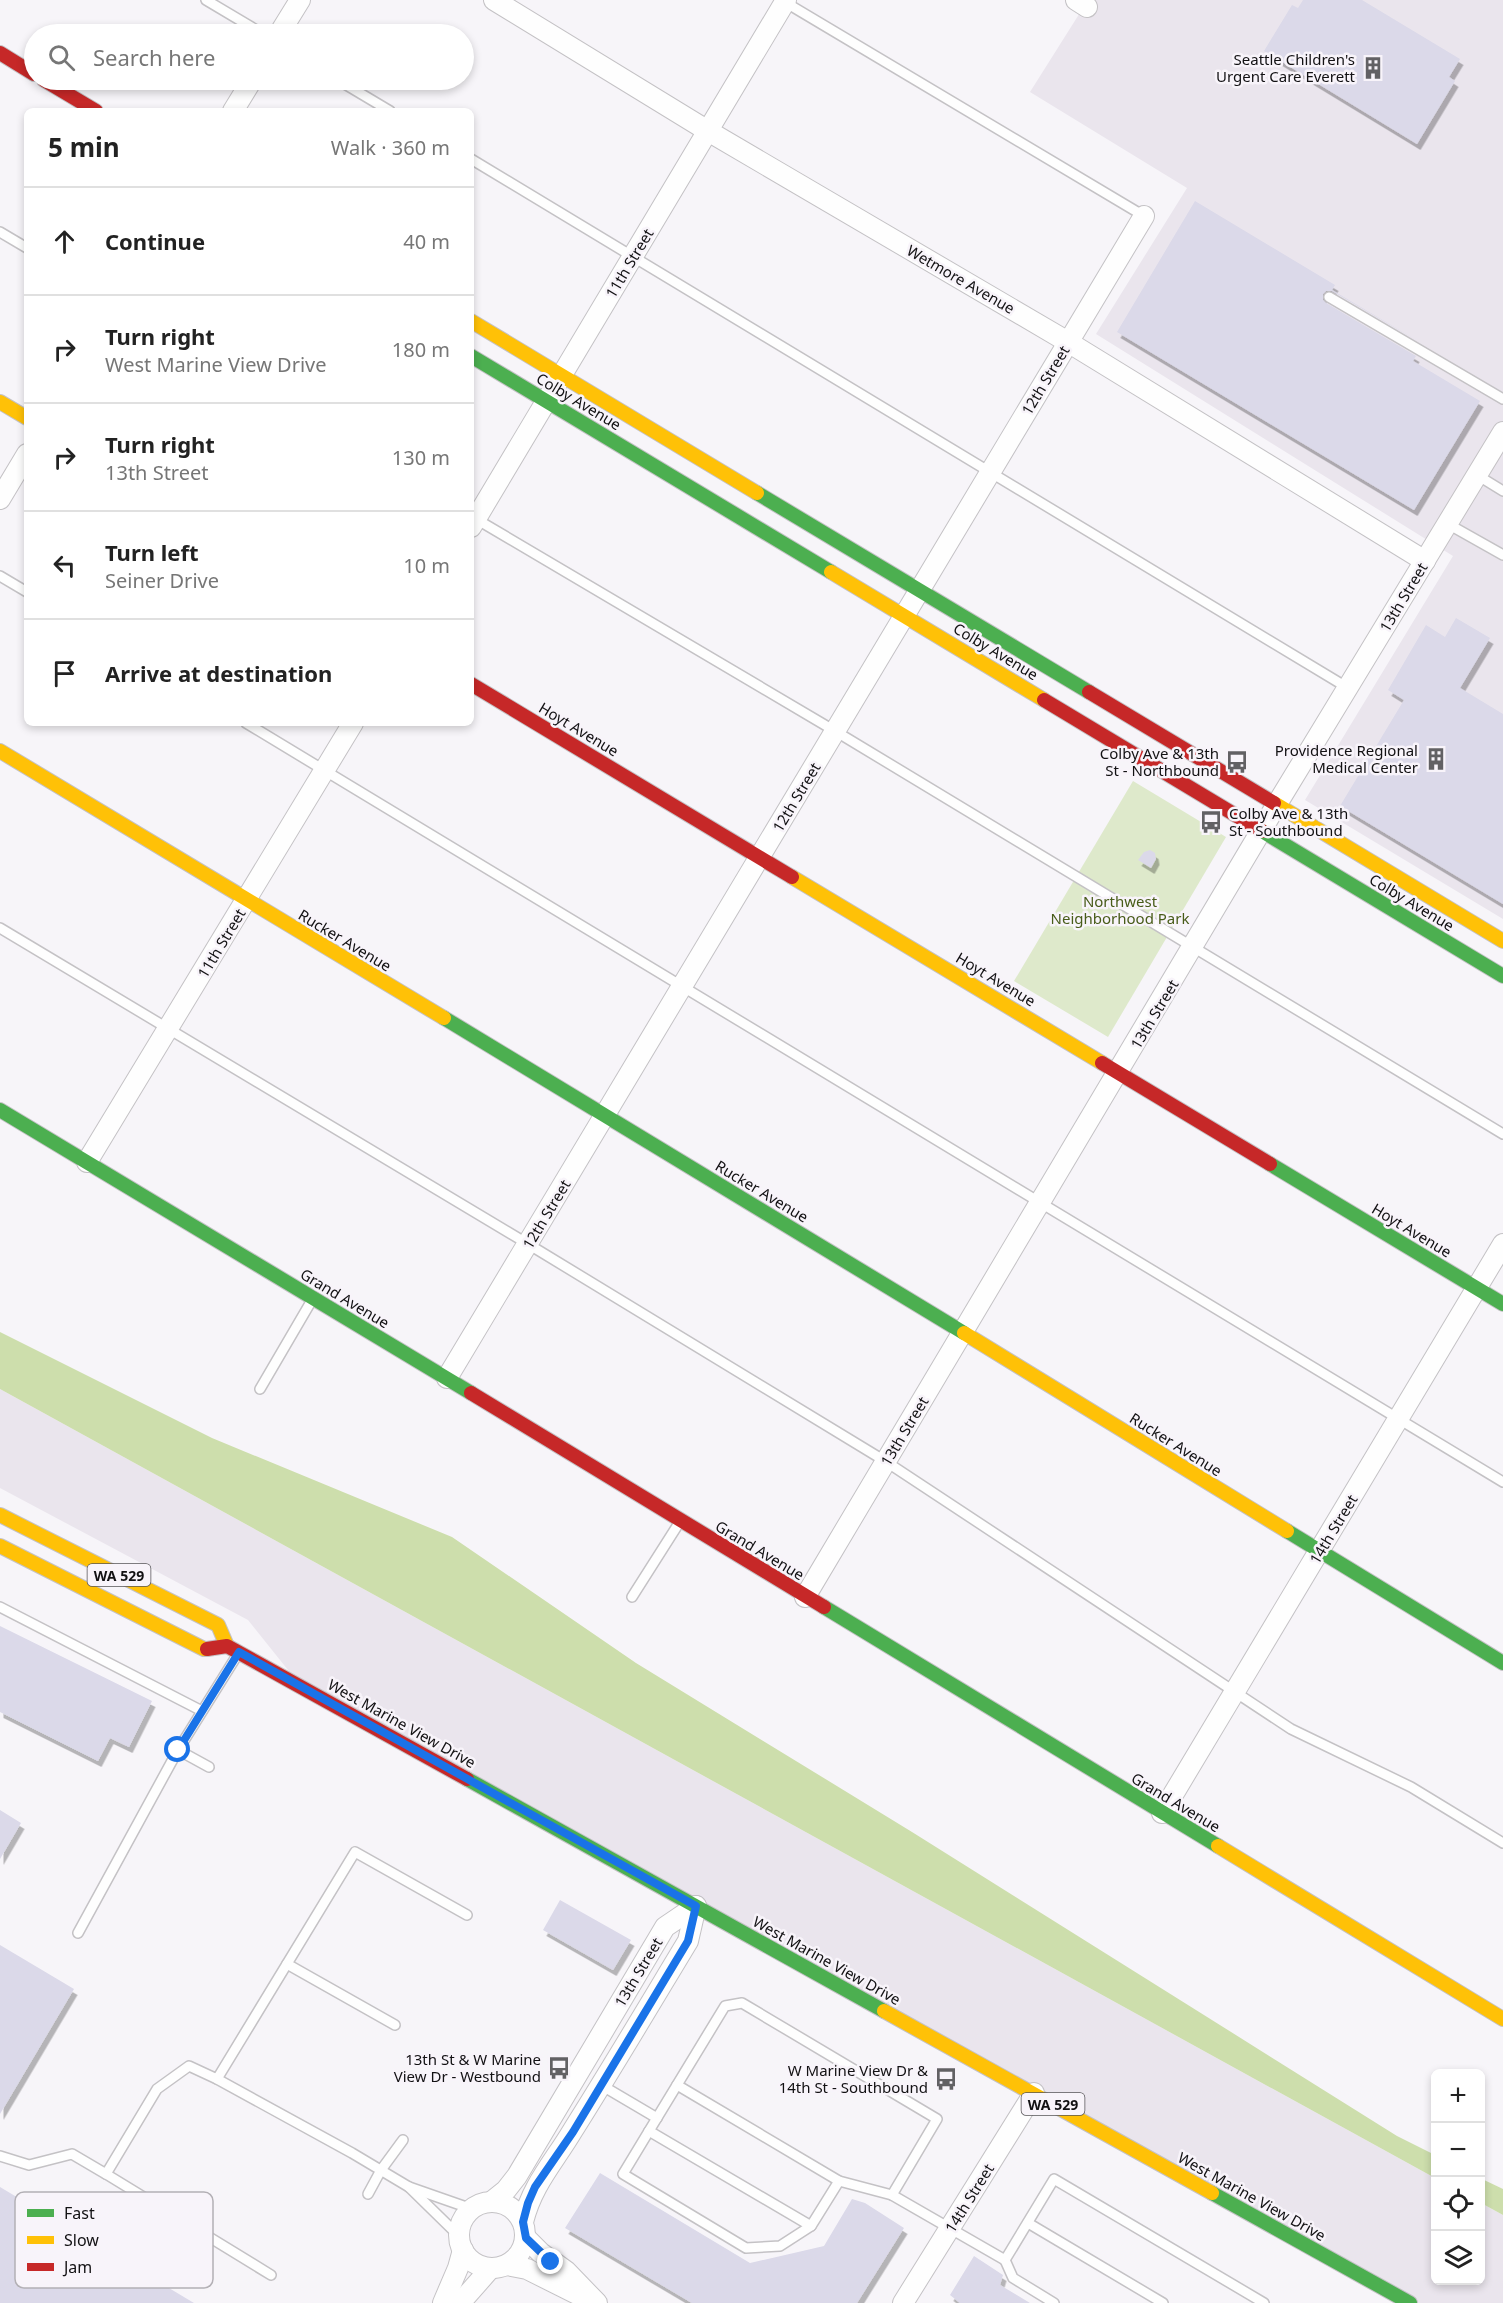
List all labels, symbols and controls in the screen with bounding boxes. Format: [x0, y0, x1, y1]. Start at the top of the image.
search box [24, 24, 474, 90]
icon: search [45, 41, 78, 74]
text: Search here [93, 42, 215, 72]
place label: Seattle Children's Urgent Care Everett [1216, 49, 1356, 86]
building icon: Seattle Children's Urgent Care Everett [1360, 55, 1386, 81]
text: 5 min [48, 129, 120, 165]
text: Walk · 360 m [331, 134, 450, 161]
street label: 11th Street [600, 224, 658, 301]
icon: ahead [48, 225, 81, 258]
text: Continue [105, 226, 205, 256]
text: 40 m [403, 228, 450, 255]
street label: Wetmore Avenue [903, 240, 1019, 318]
text: Turn right [105, 321, 215, 351]
icon: right [48, 333, 81, 366]
text: 180 m [392, 336, 450, 363]
street label: 12th Street [1016, 341, 1074, 418]
text: West Marine View Drive [105, 351, 327, 378]
street label: Colby Avenue [533, 368, 625, 434]
text: Turn right [105, 429, 215, 459]
icon: right [48, 441, 81, 474]
text: 130 m [392, 444, 450, 471]
text: 13th Street [105, 459, 209, 486]
text: Turn left [105, 537, 199, 567]
icon: left [48, 549, 81, 582]
text: 10 m [403, 552, 450, 579]
street label: 13th Street [1374, 558, 1432, 635]
text: Seiner Drive [105, 567, 219, 594]
street label: Colby Avenue [950, 618, 1042, 684]
icon: arrive [48, 657, 81, 690]
text: Arrive at destination [105, 658, 332, 688]
street label: Hoyt Avenue [535, 697, 623, 761]
place label: Providence Regional Medical Center [1275, 740, 1418, 777]
place label: Colby Ave & 13th St - Northbound [1100, 743, 1219, 780]
building icon: Providence Regional Medical Center [1423, 746, 1449, 772]
bus stop icon: Colby Ave & 13th St - Northbound [1224, 749, 1250, 775]
street label: 12th Street [767, 758, 825, 835]
place label: Colby Ave & 13th St - Southbound [1229, 803, 1348, 840]
bus stop icon: Colby Ave & 13th St - Southbound [1198, 809, 1224, 835]
street label: Colby Avenue [1366, 869, 1458, 935]
park label: Northwest Neighborhood Park [1051, 891, 1189, 928]
street label: 11th Street [192, 904, 250, 981]
street label: Rucker Avenue [295, 904, 395, 976]
street label: Hoyt Avenue [952, 947, 1040, 1011]
street label: 13th Street [1125, 975, 1183, 1052]
street label: Rucker Avenue [712, 1155, 812, 1227]
street label: 12th Street [517, 1175, 575, 1252]
street label: Hoyt Avenue [1368, 1198, 1456, 1262]
street label: Grand Avenue [297, 1264, 393, 1332]
street label: 13th Street [875, 1392, 933, 1469]
street label: Rucker Avenue [1126, 1408, 1226, 1480]
street label: 14th Street [1304, 1490, 1362, 1567]
street label: Grand Avenue [712, 1516, 808, 1584]
road number: WA 529 [88, 1564, 150, 1586]
street label: West Marine View Drive [324, 1674, 480, 1772]
route start [164, 1736, 190, 1762]
street label: Grand Avenue [1128, 1768, 1224, 1836]
street label: West Marine View Drive [749, 1911, 905, 2009]
street label: 13th Street [609, 1933, 667, 2010]
place label: 13th St & W Marine View Dr - Westbound [394, 2049, 541, 2086]
bus stop icon: 13th St & W Marine View Dr - Westbound [546, 2055, 572, 2081]
place label: W Marine View Dr & 14th St - Southbound [779, 2060, 928, 2097]
bus stop icon: W Marine View Dr & 14th St - Southbound [933, 2066, 959, 2092]
map controls [1431, 2069, 1485, 2285]
button: + [1431, 2069, 1485, 2123]
road number: WA 529 [1022, 2093, 1084, 2115]
button: − [1431, 2123, 1485, 2177]
street label: West Marine View Drive [1174, 2147, 1330, 2245]
street label: 14th Street [940, 2159, 998, 2236]
button: locate [1431, 2177, 1485, 2231]
legend [15, 2192, 213, 2288]
text: Fast [64, 2202, 95, 2224]
text: Slow [64, 2229, 99, 2251]
button: layers [1431, 2231, 1485, 2285]
route end [537, 2248, 563, 2274]
text: Jam [62, 2256, 92, 2278]

